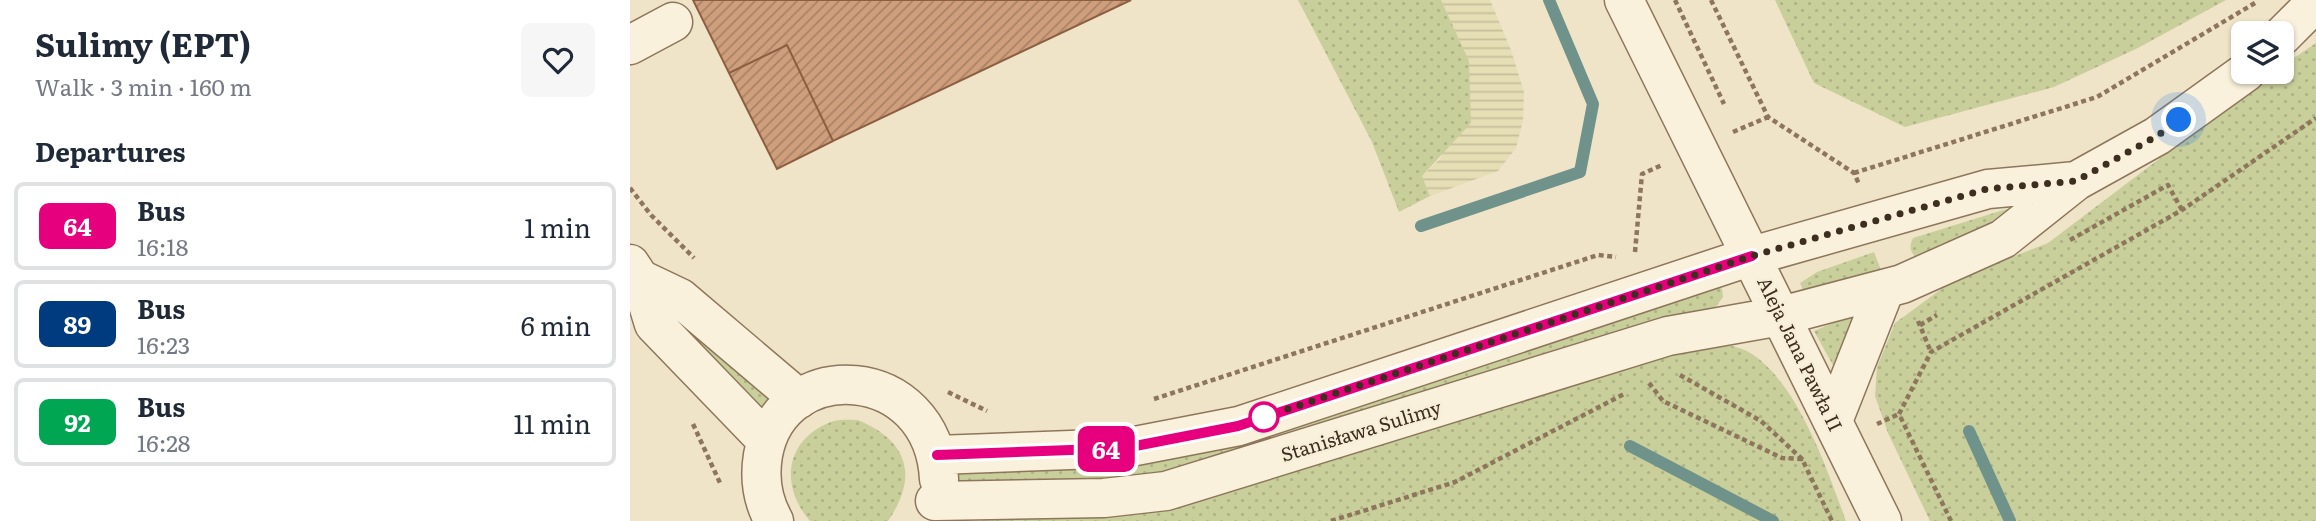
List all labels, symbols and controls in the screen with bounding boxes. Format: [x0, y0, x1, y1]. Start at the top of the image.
text: Sulimy (EPT) [35, 18, 251, 67]
map controls [2231, 21, 2294, 84]
button: layers [2231, 21, 2294, 84]
button: heart [521, 23, 595, 97]
text: Walk · 3 min · 160 m [35, 69, 252, 103]
your location [2161, 102, 2196, 137]
text: Departures [35, 131, 186, 170]
text: Bus [137, 190, 185, 229]
text: 1 min [524, 207, 591, 246]
text: 64 [63, 208, 92, 243]
text: 16:18 [137, 229, 188, 263]
street label: Aleja Jana Pawła II [1751, 271, 1851, 436]
text: Bus [137, 288, 185, 327]
text: 6 min [521, 305, 591, 344]
text: 89 [64, 306, 91, 341]
text: 16:23 [137, 327, 190, 361]
text: Bus [137, 386, 185, 425]
street label: Stanisława Sulimy [1277, 392, 1444, 468]
unlabelled marker [1249, 402, 1279, 432]
text: 11 min [514, 403, 591, 442]
text: 92 [64, 404, 91, 439]
text: 16:28 [137, 425, 190, 459]
line badge: 64 [1074, 426, 1138, 472]
text: 64 [1092, 431, 1120, 466]

